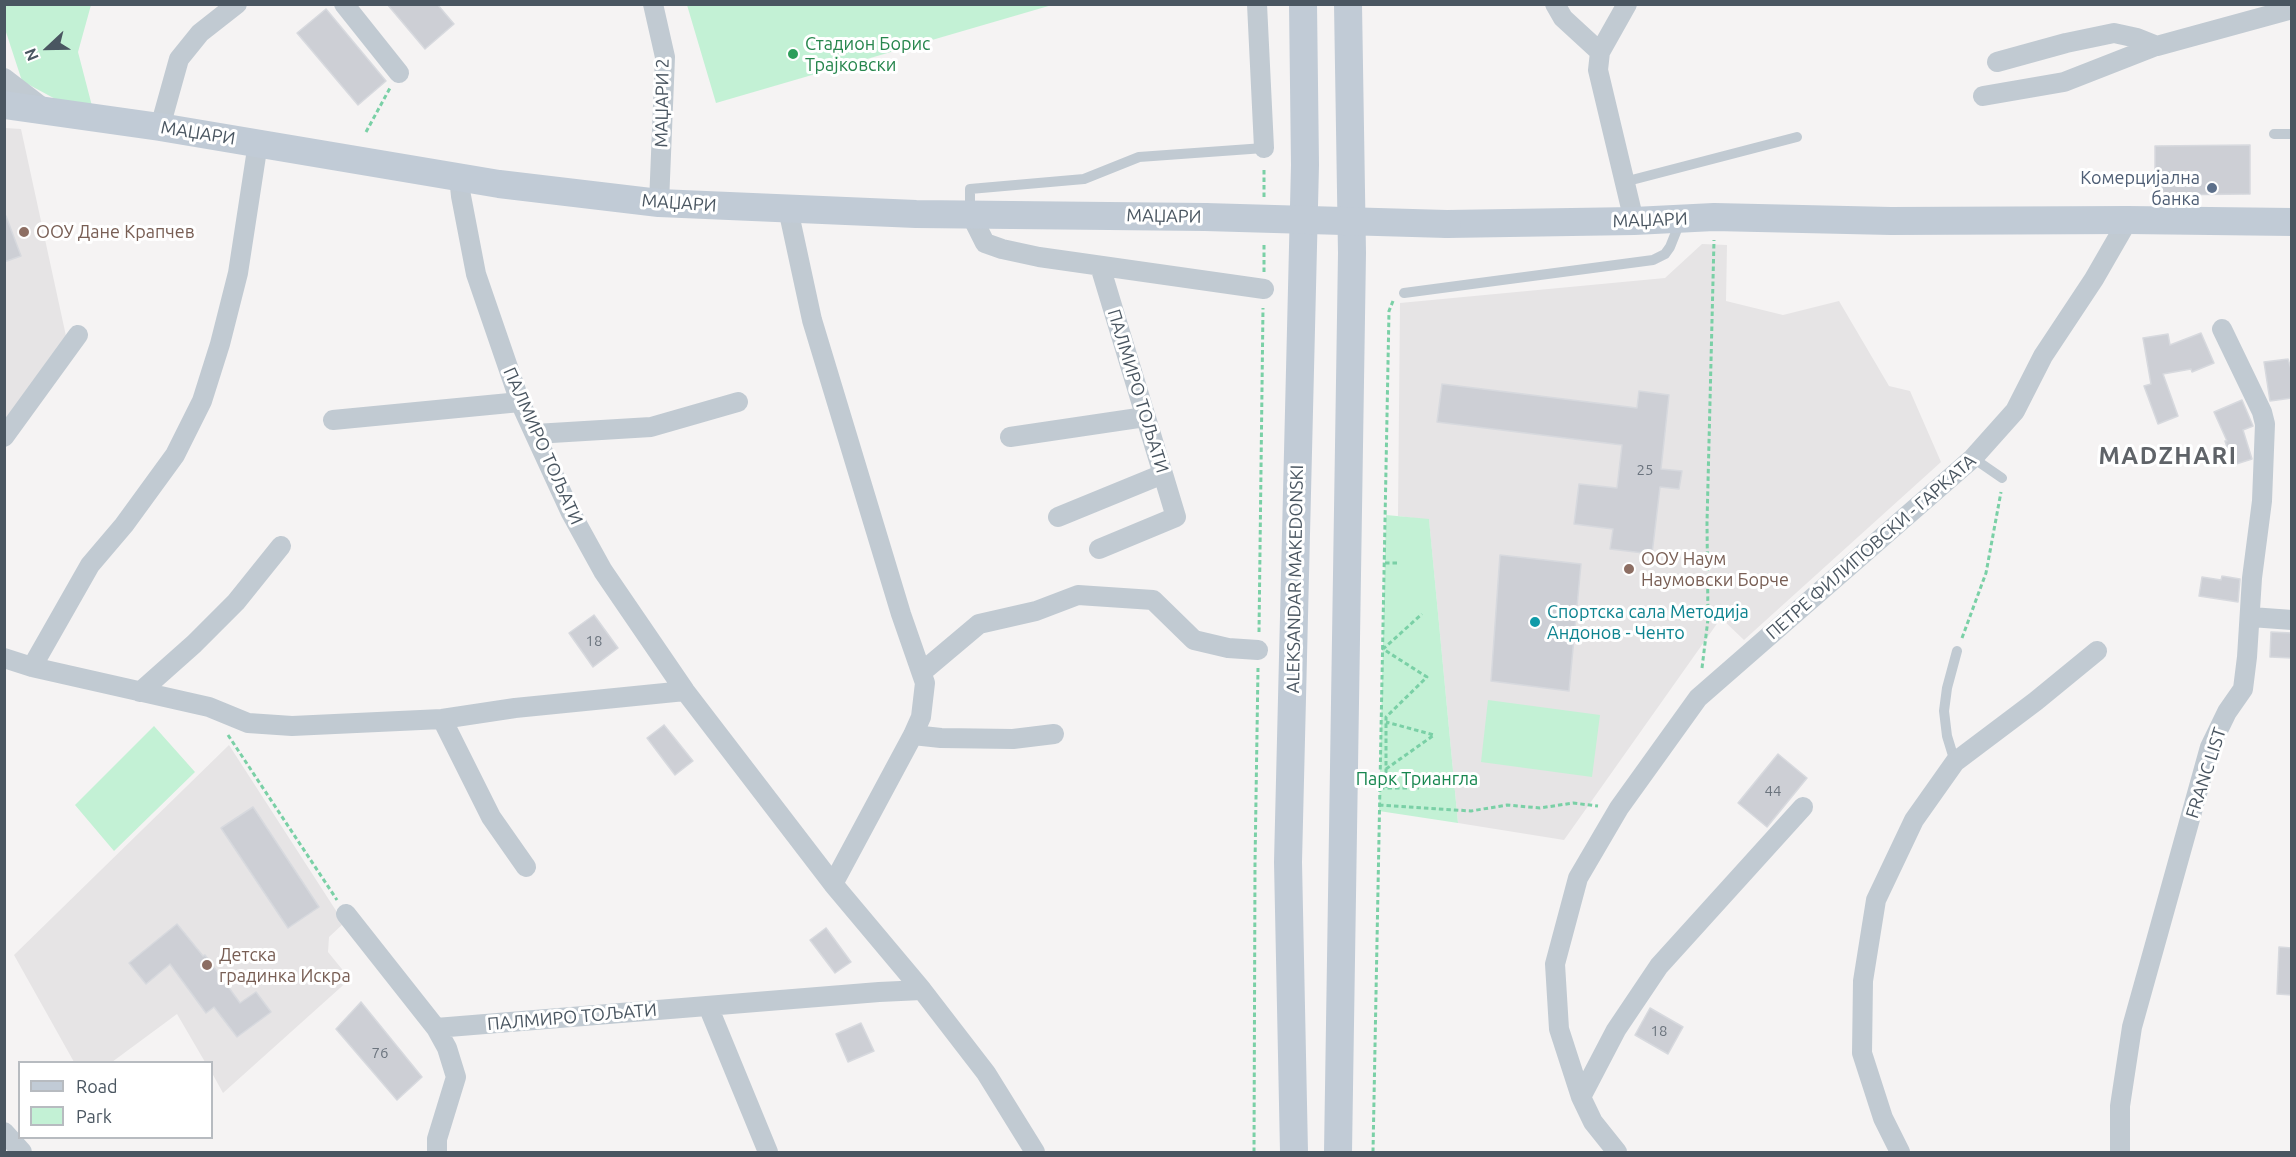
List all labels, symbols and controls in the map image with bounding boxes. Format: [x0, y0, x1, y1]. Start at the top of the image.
north arrow [18, 18, 78, 78]
place label: Стадион Борис Трајковски [805, 33, 930, 76]
text: N [21, 46, 42, 64]
marker: Стадион Борис Трајковски [786, 47, 800, 61]
street label: МАЏАРИ 2 [650, 58, 674, 148]
street label: МАЏАРИ [159, 116, 237, 150]
place label: Комерцијална банка [2080, 167, 2200, 210]
marker: Комерцијална банка [2205, 181, 2219, 195]
street label: МАЏАРИ [641, 190, 717, 216]
street label: МАЏАРИ [1126, 205, 1202, 227]
street label: МАЏАРИ [1612, 208, 1688, 232]
place label: ООУ Дане Крапчев [36, 221, 195, 243]
marker: ООУ Дане Крапчев [17, 225, 31, 239]
street label: ПАЛМИРО ТОЉАТИ [1103, 307, 1173, 475]
street label: ПАЛМИРО ТОЉАТИ [499, 364, 587, 528]
district label: MADZHARI [2098, 442, 2238, 470]
street label: ПЕТРЕ ФИЛИПОВСКИ - ГАРКАТА [1762, 450, 1980, 644]
house number: 25 [1637, 461, 1653, 479]
street label: ALEKSANDAR MAKEDONSKI [1282, 465, 1308, 693]
place label: ООУ Наум Наумовски Борче [1641, 548, 1789, 590]
marker: ООУ Наум Наумовски Борче [1622, 562, 1636, 576]
place label: Спортска сала Методија Андонов - Ченто [1547, 601, 1749, 644]
marker: Спортска сала Методија Андонов - Ченто [1528, 615, 1542, 629]
house number: 18 [586, 632, 602, 650]
street label: FRANC LIST [2181, 725, 2231, 821]
park label: Парк Триангла [1356, 768, 1478, 790]
house number: 44 [1765, 782, 1781, 800]
place label: Детска градинка Искра [219, 944, 351, 986]
marker: Детска градинка Искра [200, 958, 214, 972]
street label: ПАЛМИРО ТОЉАТИ [486, 999, 658, 1035]
house number: 18 [1651, 1022, 1667, 1040]
house number: 76 [372, 1044, 388, 1062]
legend [18, 1061, 213, 1139]
text: Road [76, 1076, 118, 1096]
text: Park [76, 1106, 112, 1126]

